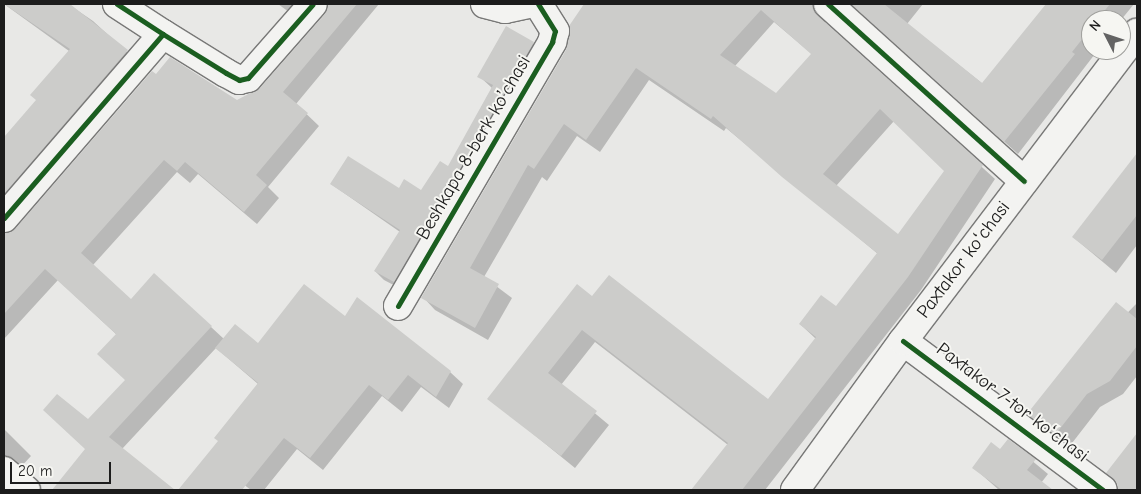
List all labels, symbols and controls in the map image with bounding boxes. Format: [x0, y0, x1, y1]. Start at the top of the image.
north arrow [1081, 10, 1131, 60]
text: N [1086, 16, 1104, 35]
street label: Beshkapa 8-berk koʼchasi [412, 52, 536, 244]
street label: Paxtakor koʻchasi [913, 197, 1015, 323]
street label: Paxtakor 7-tor koʻchasi [931, 338, 1093, 468]
scale bar [12, 452, 114, 484]
text: 20 m [18, 462, 52, 480]

